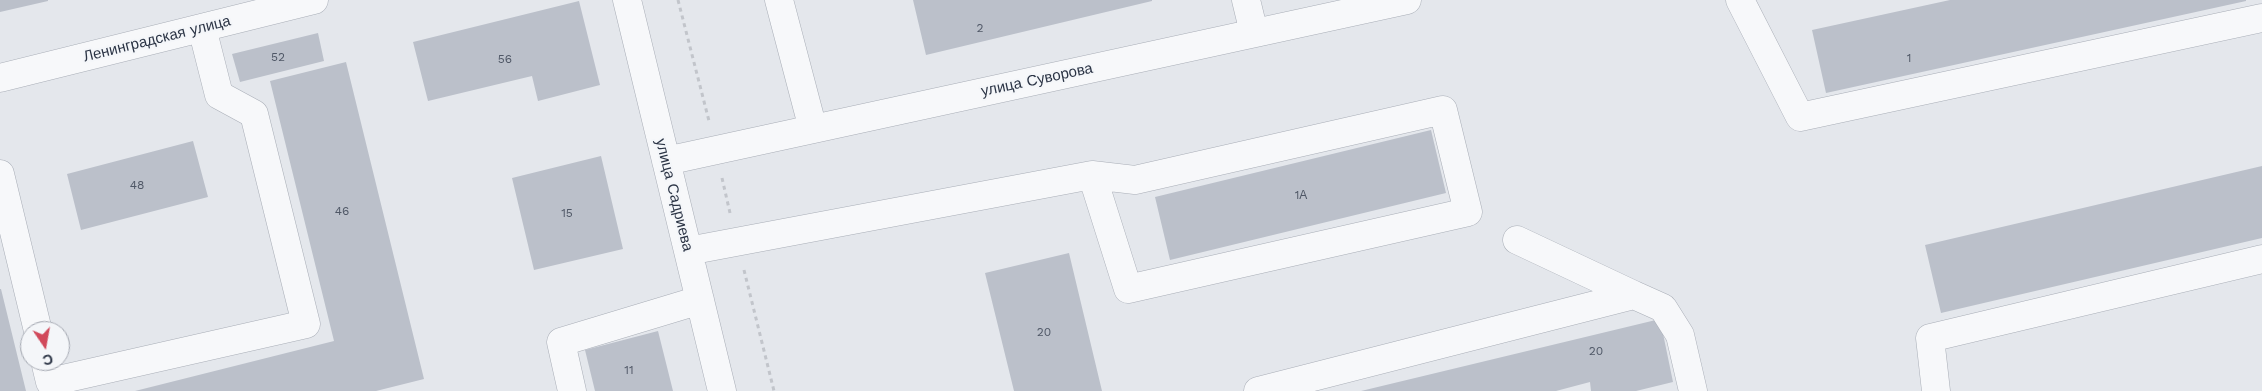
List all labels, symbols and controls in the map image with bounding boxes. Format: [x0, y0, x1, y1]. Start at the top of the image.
street label: Ленинградская улица [81, 12, 233, 66]
house number: 2 [977, 21, 983, 35]
house number: 52 [271, 50, 285, 64]
house number: 1 [1907, 51, 1911, 65]
house number: 56 [498, 52, 512, 66]
street label: улица Суворова [980, 59, 1094, 101]
street label: улица Садриева [651, 137, 697, 253]
house number: 48 [130, 178, 144, 192]
house number: 1А [1295, 188, 1307, 202]
house number: 46 [335, 204, 349, 218]
house number: 15 [561, 206, 573, 220]
north arrow [20, 321, 70, 371]
house number: 20 [1037, 325, 1051, 339]
house number: 20 [1589, 344, 1603, 358]
text: С [41, 351, 55, 369]
house number: 11 [624, 363, 634, 377]

